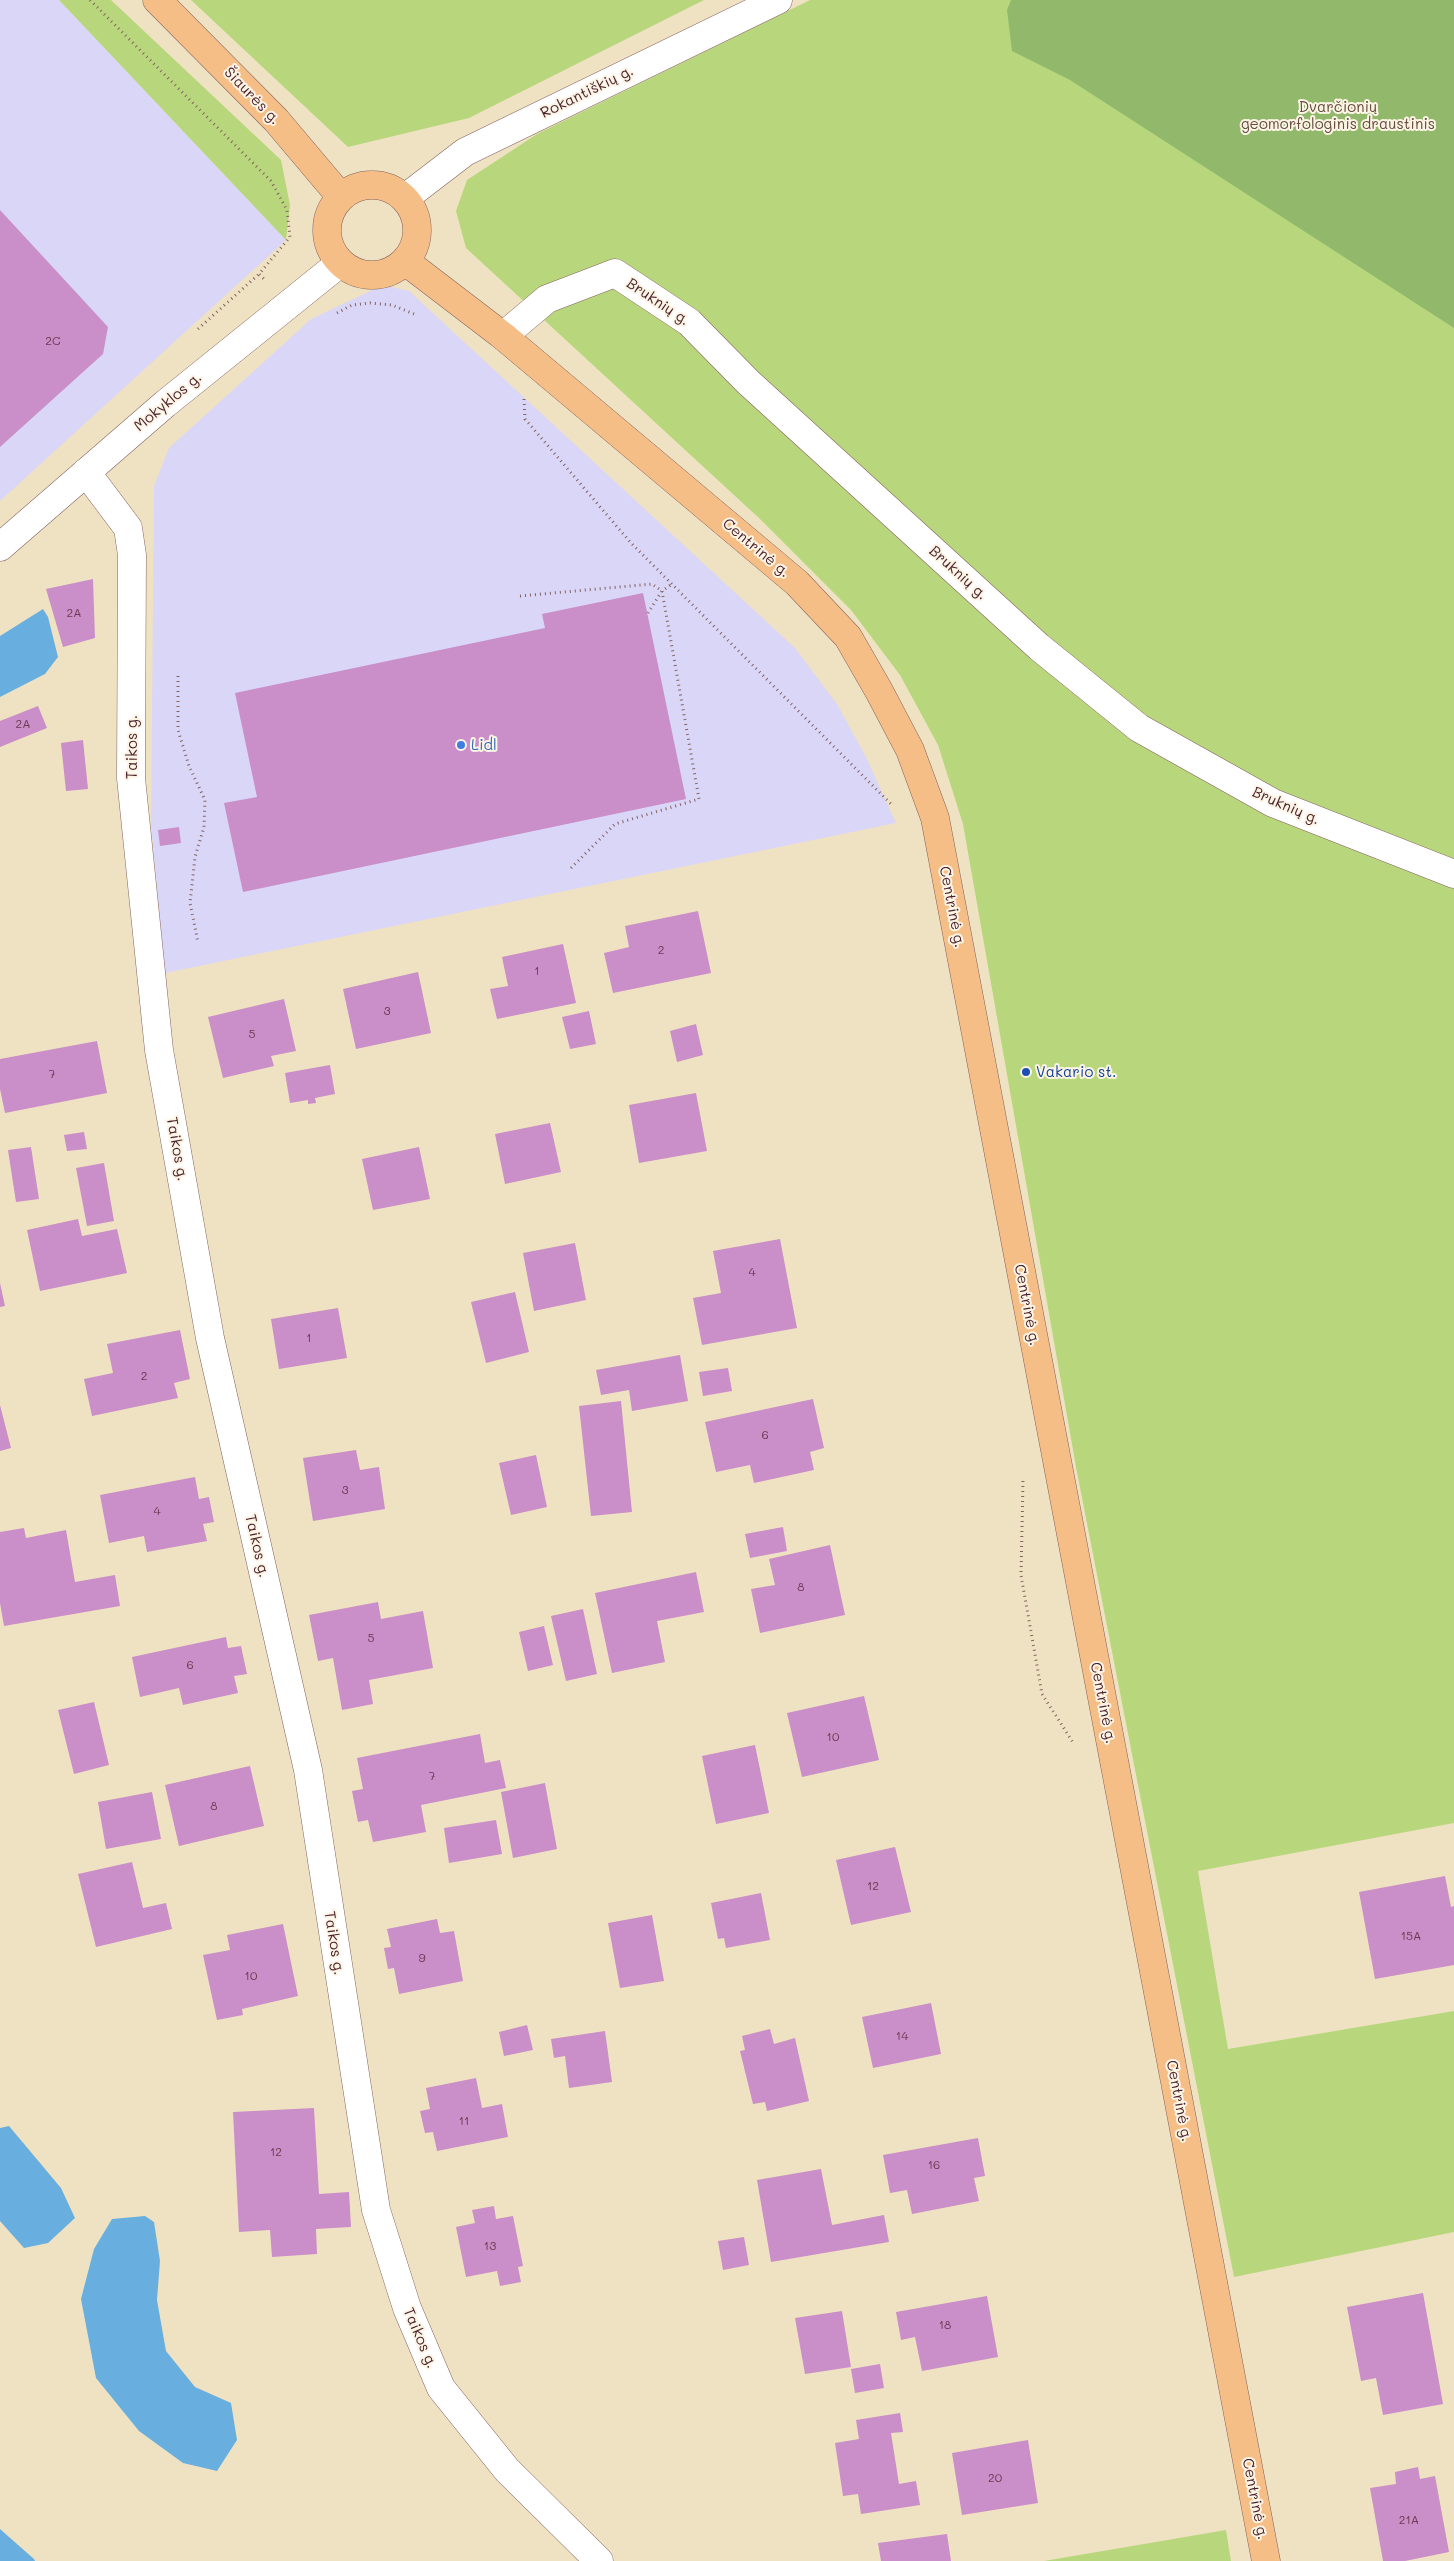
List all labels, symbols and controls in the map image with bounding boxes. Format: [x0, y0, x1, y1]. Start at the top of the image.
street label: Rokantiškių g. [538, 62, 636, 122]
street label: Šiaurės g. [220, 64, 284, 128]
park label: Dvarčionių geomorfologinis draustinis [1241, 98, 1435, 133]
street label: Bruknių g. [623, 274, 693, 330]
house number: 2C [45, 334, 61, 348]
street label: Mokyklos g. [131, 369, 205, 435]
street label: Centrinė g. [719, 515, 793, 581]
street label: Bruknių g. [925, 542, 991, 604]
house number: 2A [67, 606, 81, 620]
street label: Taikos g. [123, 715, 141, 779]
house number: 2A [16, 717, 30, 731]
place label: Lidl [471, 736, 497, 754]
marker: Lidl [455, 739, 467, 751]
street label: Bruknių g. [1249, 783, 1323, 829]
street label: Centrinė g. [935, 865, 969, 949]
house number: 2 [658, 943, 664, 957]
house number: 1 [534, 964, 540, 978]
house number: 3 [383, 1004, 391, 1018]
house number: 5 [249, 1027, 255, 1041]
place label: Vakario st. [1036, 1063, 1116, 1081]
marker: Vakario st. [1020, 1066, 1032, 1078]
house number: 7 [49, 1067, 55, 1081]
street label: Taikos g. [163, 1116, 191, 1182]
street label: Centrinė g. [1010, 1263, 1044, 1347]
house number: 4 [748, 1265, 756, 1279]
house number: 1 [306, 1331, 312, 1345]
house number: 2 [141, 1369, 147, 1383]
house number: 6 [761, 1428, 769, 1442]
house number: 3 [341, 1483, 349, 1497]
house number: 4 [153, 1504, 161, 1518]
street label: Taikos g. [241, 1513, 273, 1579]
house number: 8 [797, 1580, 805, 1594]
house number: 5 [368, 1631, 374, 1645]
house number: 6 [186, 1658, 194, 1672]
street label: Centrinė g. [1086, 1661, 1120, 1745]
house number: 10 [827, 1730, 839, 1744]
house number: 7 [429, 1769, 435, 1783]
house number: 8 [210, 1799, 218, 1813]
house number: 12 [867, 1879, 879, 1893]
street label: Taikos g. [320, 1910, 348, 1976]
house number: 15A [1401, 1929, 1421, 1943]
house number: 9 [418, 1951, 426, 1965]
house number: 10 [245, 1969, 257, 1983]
house number: 14 [896, 2029, 908, 2043]
street label: Centrinė g. [1162, 2059, 1196, 2143]
house number: 11 [459, 2114, 469, 2128]
house number: 12 [270, 2145, 282, 2159]
house number: 16 [928, 2158, 940, 2172]
house number: 13 [484, 2239, 496, 2253]
street label: Taikos g. [399, 2305, 441, 2371]
house number: 18 [939, 2318, 951, 2332]
street label: Centrinė g. [1238, 2457, 1272, 2541]
house number: 20 [988, 2471, 1002, 2485]
house number: 21A [1399, 2513, 1419, 2527]

